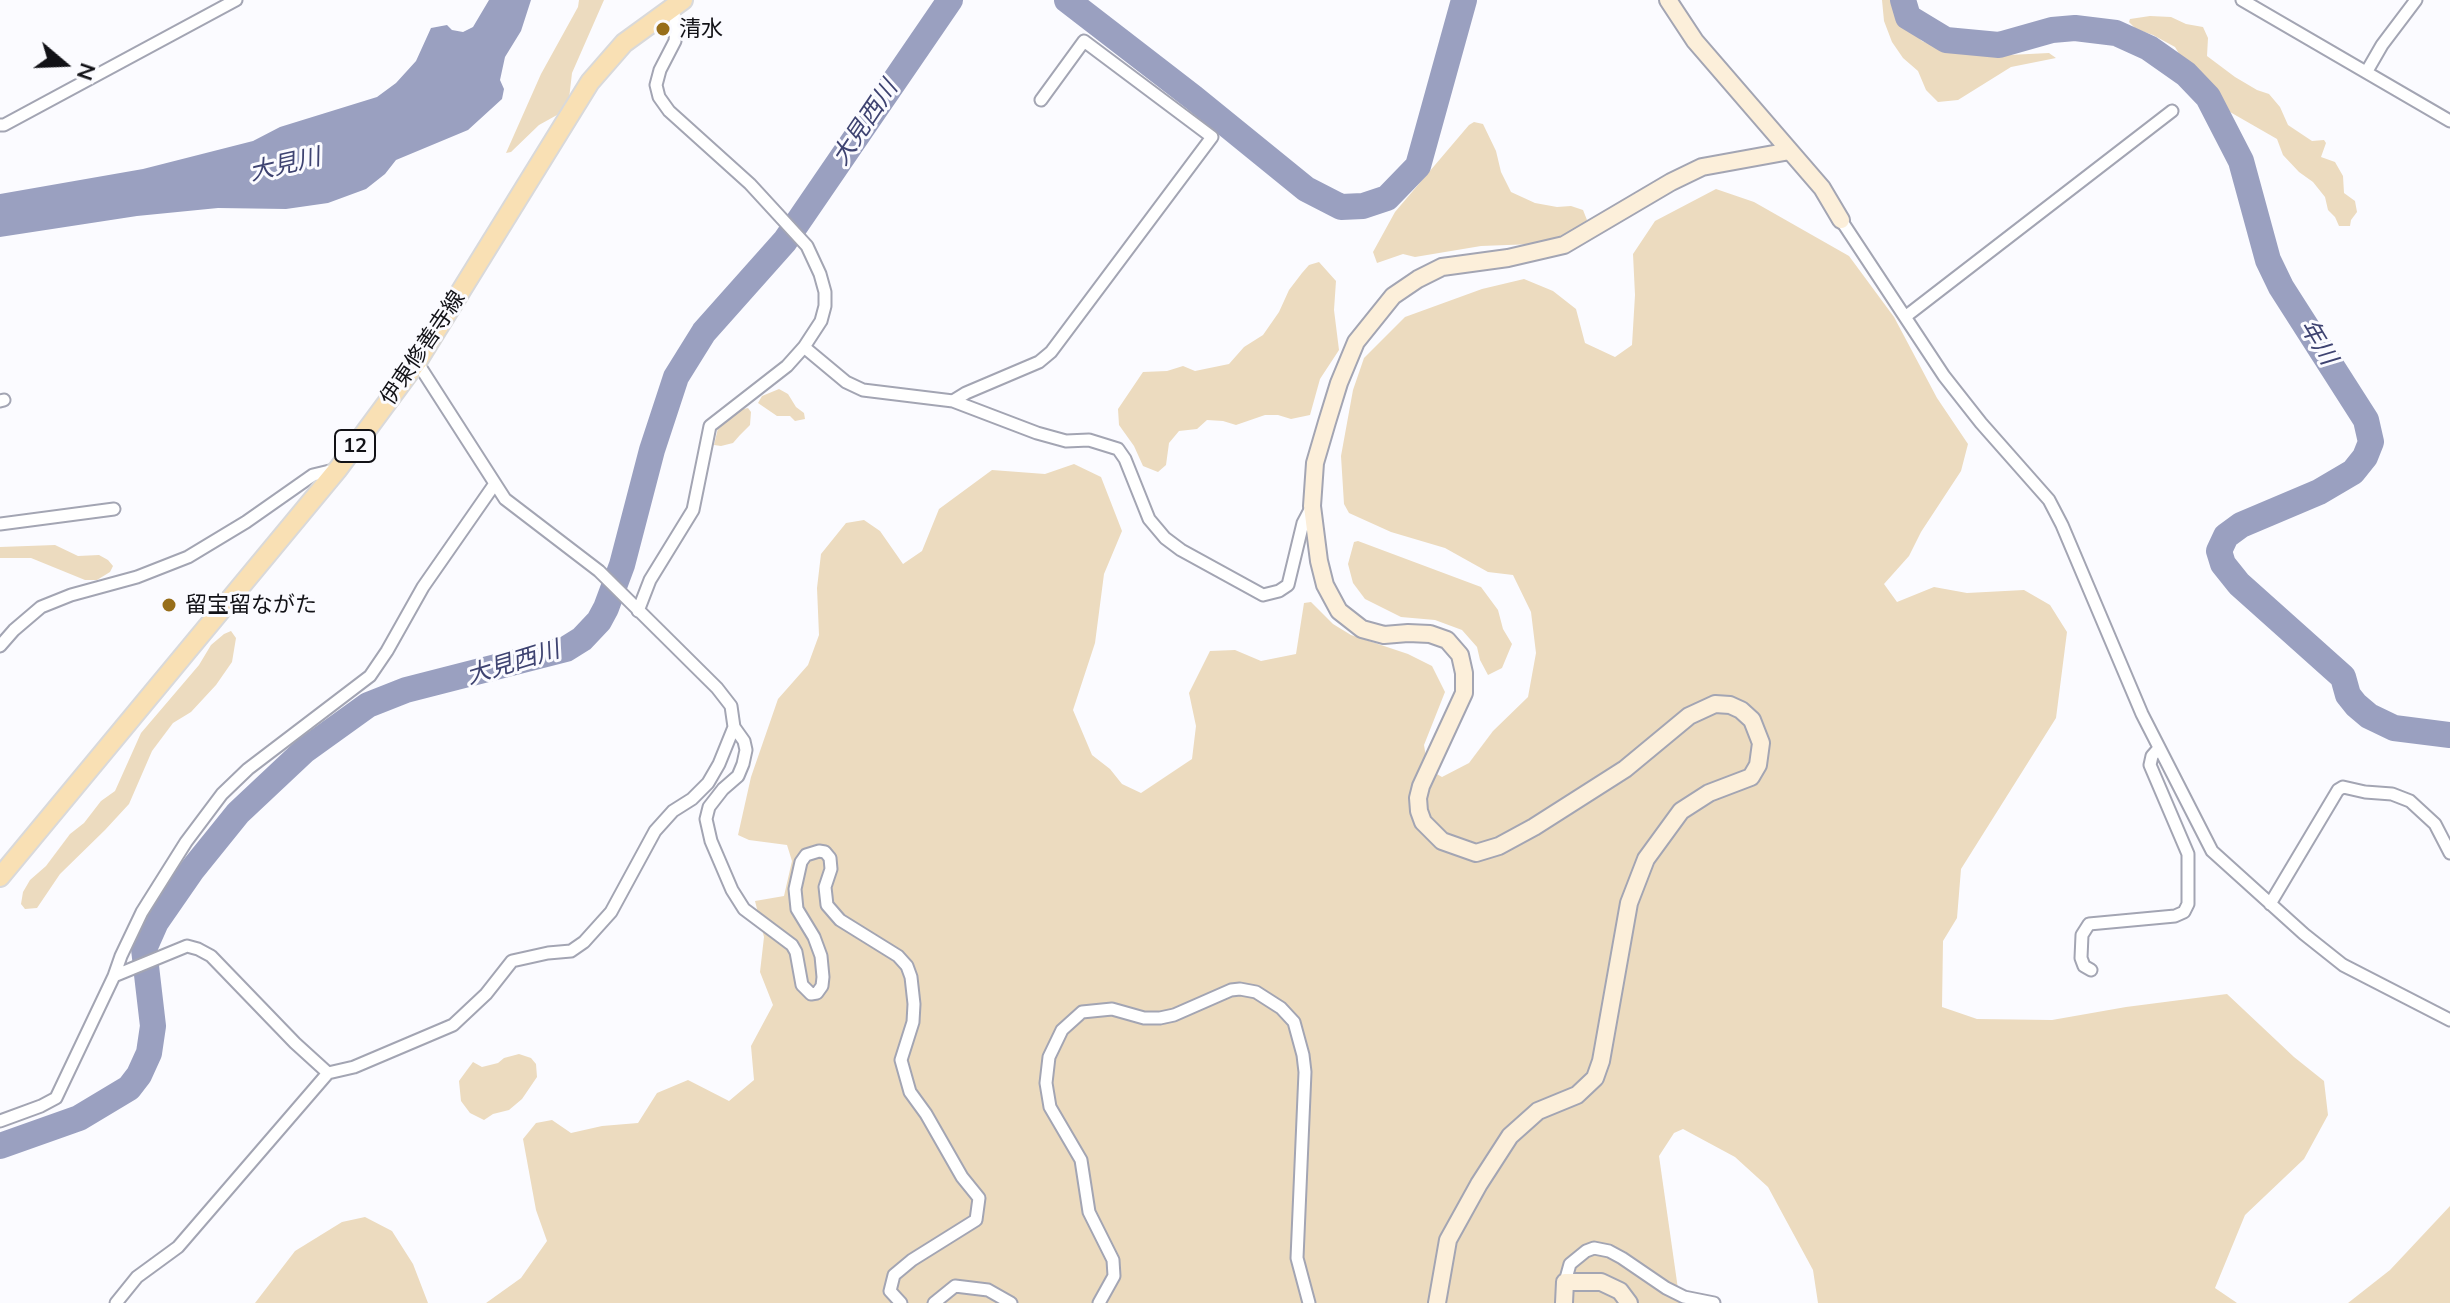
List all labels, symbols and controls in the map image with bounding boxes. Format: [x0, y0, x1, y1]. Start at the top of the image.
place label: 清水 [679, 16, 723, 42]
marker: 清水 [654, 20, 672, 38]
north arrow [24, 24, 104, 104]
text: N [71, 59, 103, 84]
water label: 大見西川 [826, 75, 904, 171]
water label: 大見川 [247, 143, 323, 187]
street label: 伊東修善寺線 [375, 286, 471, 410]
water label: 年川 [2293, 314, 2343, 370]
road number: 12 [335, 430, 375, 462]
place label: 留宝留ながた [185, 592, 317, 618]
marker: 留宝留ながた [160, 596, 178, 614]
water label: 大見西川 [463, 635, 563, 691]

